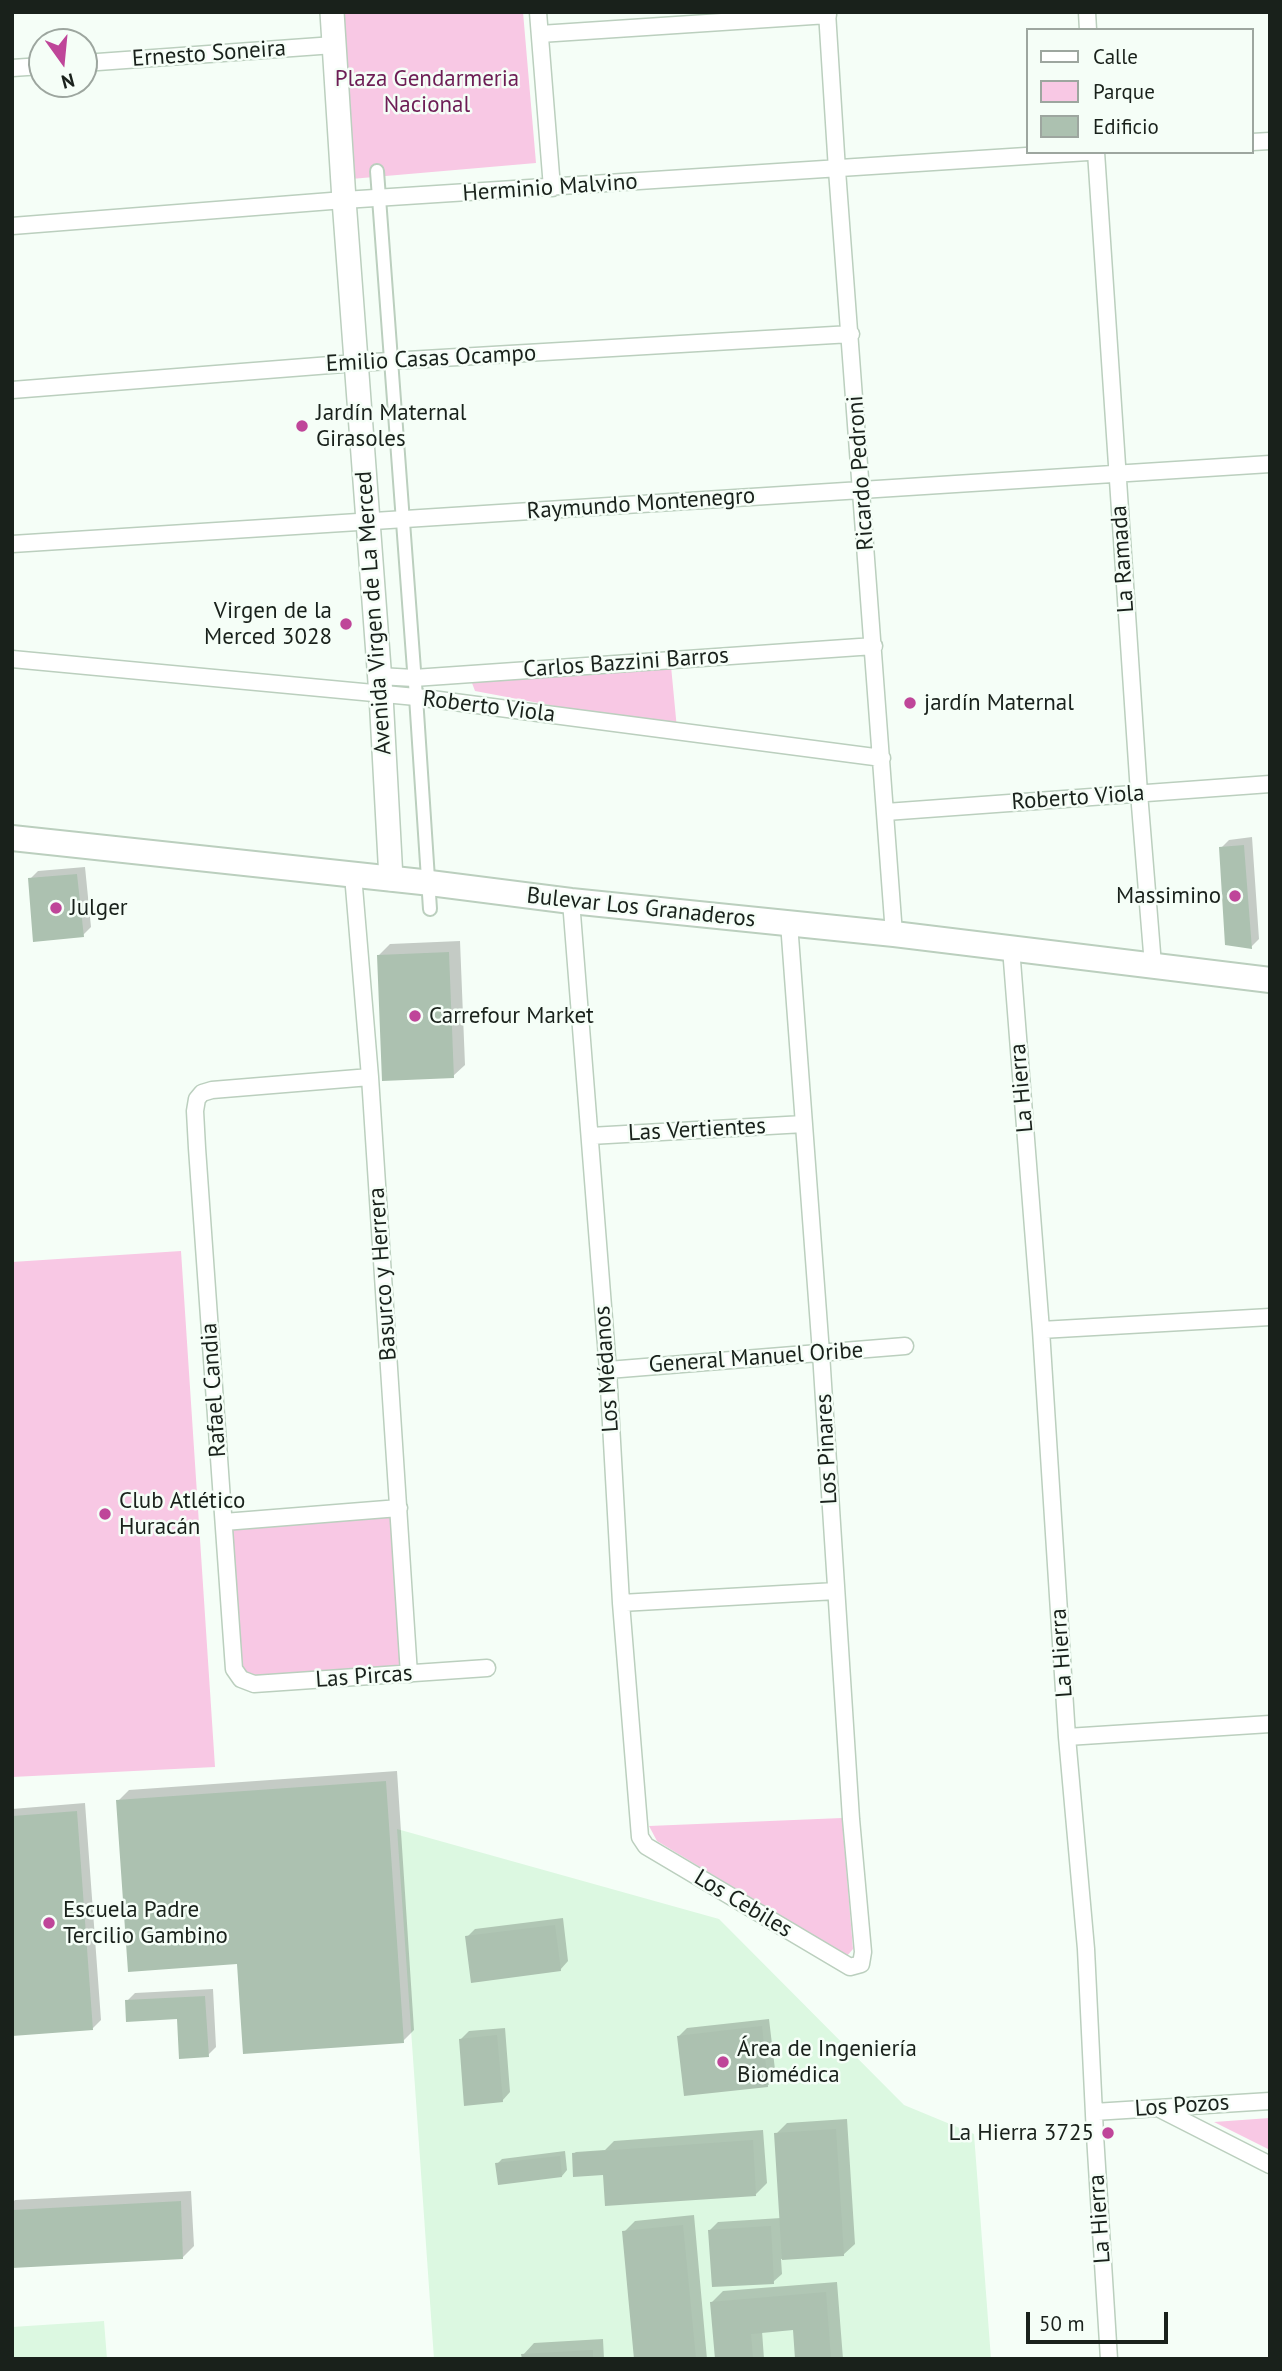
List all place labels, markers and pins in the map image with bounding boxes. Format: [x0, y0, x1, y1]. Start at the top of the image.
place label: Jardín Maternal Girasoles [316, 399, 467, 453]
marker: Jardín Maternal Girasoles [294, 418, 310, 434]
place label: Virgen de la Merced 3028 [204, 597, 332, 651]
marker: Virgen de la Merced 3028 [338, 616, 354, 632]
place label: jardín Maternal [924, 689, 1074, 717]
marker: jardín Maternal [902, 695, 918, 711]
place label: Massimino [1116, 882, 1221, 910]
marker: Massimino [1227, 888, 1243, 904]
place label: Julger [70, 894, 128, 922]
marker: Julger [48, 900, 64, 916]
place label: Carrefour Market [429, 1002, 594, 1030]
marker: Carrefour Market [407, 1008, 423, 1024]
place label: Club Atlético Huracán [119, 1487, 245, 1541]
marker: Club Atlético Huracán [97, 1506, 113, 1522]
place label: Escuela Padre Tercilio Gambino [63, 1896, 228, 1950]
marker: Escuela Padre Tercilio Gambino [41, 1915, 57, 1931]
place label: Área de Ingeniería Biomédica [737, 2035, 917, 2089]
marker: Área de Ingeniería Biomédica [715, 2054, 731, 2070]
place label: La Hierra 3725 [948, 2119, 1094, 2147]
marker: La Hierra 3725 [1100, 2125, 1116, 2141]

